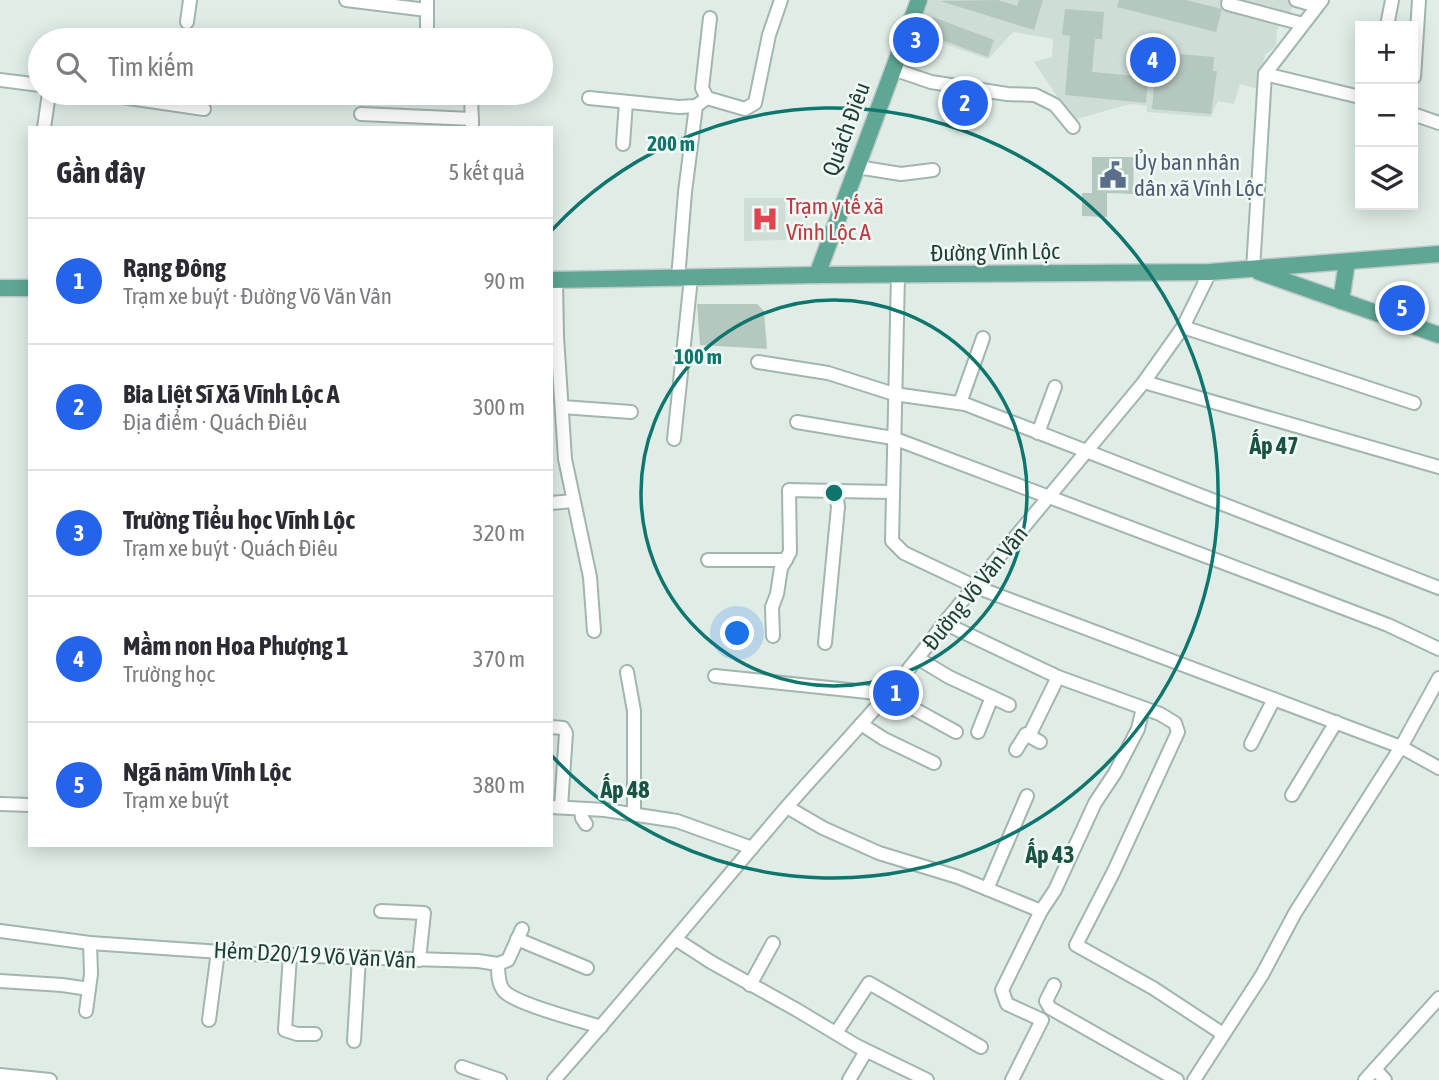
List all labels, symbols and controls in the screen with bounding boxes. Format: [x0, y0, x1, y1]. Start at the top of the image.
pin: 3 [893, 14, 939, 66]
map controls [1355, 21, 1418, 210]
button: + [1355, 21, 1418, 84]
search box [28, 28, 553, 105]
pin: 4 [1130, 34, 1176, 86]
icon: search [52, 48, 90, 86]
text: Tìm kiếm [108, 52, 194, 82]
pin: 2 [942, 77, 988, 129]
street label: Quách Điêu [817, 79, 875, 179]
button: − [1355, 84, 1418, 147]
text: 200 m [647, 131, 695, 155]
button: layers [1355, 147, 1418, 210]
place label: Ủy ban nhân dân xã Vĩnh Lộc [1134, 149, 1264, 201]
text: Gần đây [56, 155, 145, 189]
text: 5 kết quả [448, 159, 525, 185]
public building icon: Ủy ban nhân dân xã Vĩnh Lộc [1098, 160, 1128, 190]
place label: Trạm y tế xã Vĩnh Lộc A [786, 193, 884, 245]
hospital icon: Trạm y tế xã Vĩnh Lộc A [750, 204, 780, 234]
street label: Đường Vĩnh Lộc [930, 238, 1060, 266]
text: Rạng Đông [123, 253, 226, 283]
text: 1 [74, 268, 84, 294]
text: 90 m [484, 268, 525, 294]
pin: 5 [1379, 282, 1425, 334]
text: Trạm xe buýt · Đường Võ Văn Vân [123, 283, 392, 309]
text: 100 m [674, 344, 722, 368]
text: Bia Liệt Sĩ Xã Vĩnh Lộc A [123, 379, 339, 409]
text: 2 [74, 394, 84, 420]
text: 300 m [473, 394, 525, 420]
text: Địa điểm · Quách Điêu [123, 409, 307, 435]
district label: Ấp 47 [1249, 429, 1298, 459]
centre of rings [822, 481, 846, 505]
text: Trường Tiểu học Vĩnh Lộc [123, 505, 355, 535]
text: 3 [74, 520, 84, 546]
text: 320 m [473, 520, 525, 546]
street label: Đường Võ Văn Vân [917, 521, 1033, 655]
text: Trạm xe buýt · Quách Điêu [123, 535, 338, 561]
your location [720, 616, 754, 650]
text: Mầm non Hoa Phượng 1 [123, 631, 348, 661]
text: 4 [74, 646, 84, 672]
text: 370 m [473, 646, 525, 672]
text: Trường học [123, 661, 215, 687]
pin: 1 [873, 667, 919, 719]
text: Ngã năm Vĩnh Lộc [123, 757, 291, 787]
text: 5 [74, 772, 84, 798]
text: 380 m [473, 772, 525, 798]
district label: Ấp 48 [600, 773, 649, 803]
text: Trạm xe buýt [123, 787, 229, 813]
district label: Ấp 43 [1025, 838, 1074, 868]
street label: Hẻm D20/19 Võ Văn Vân [213, 937, 417, 973]

